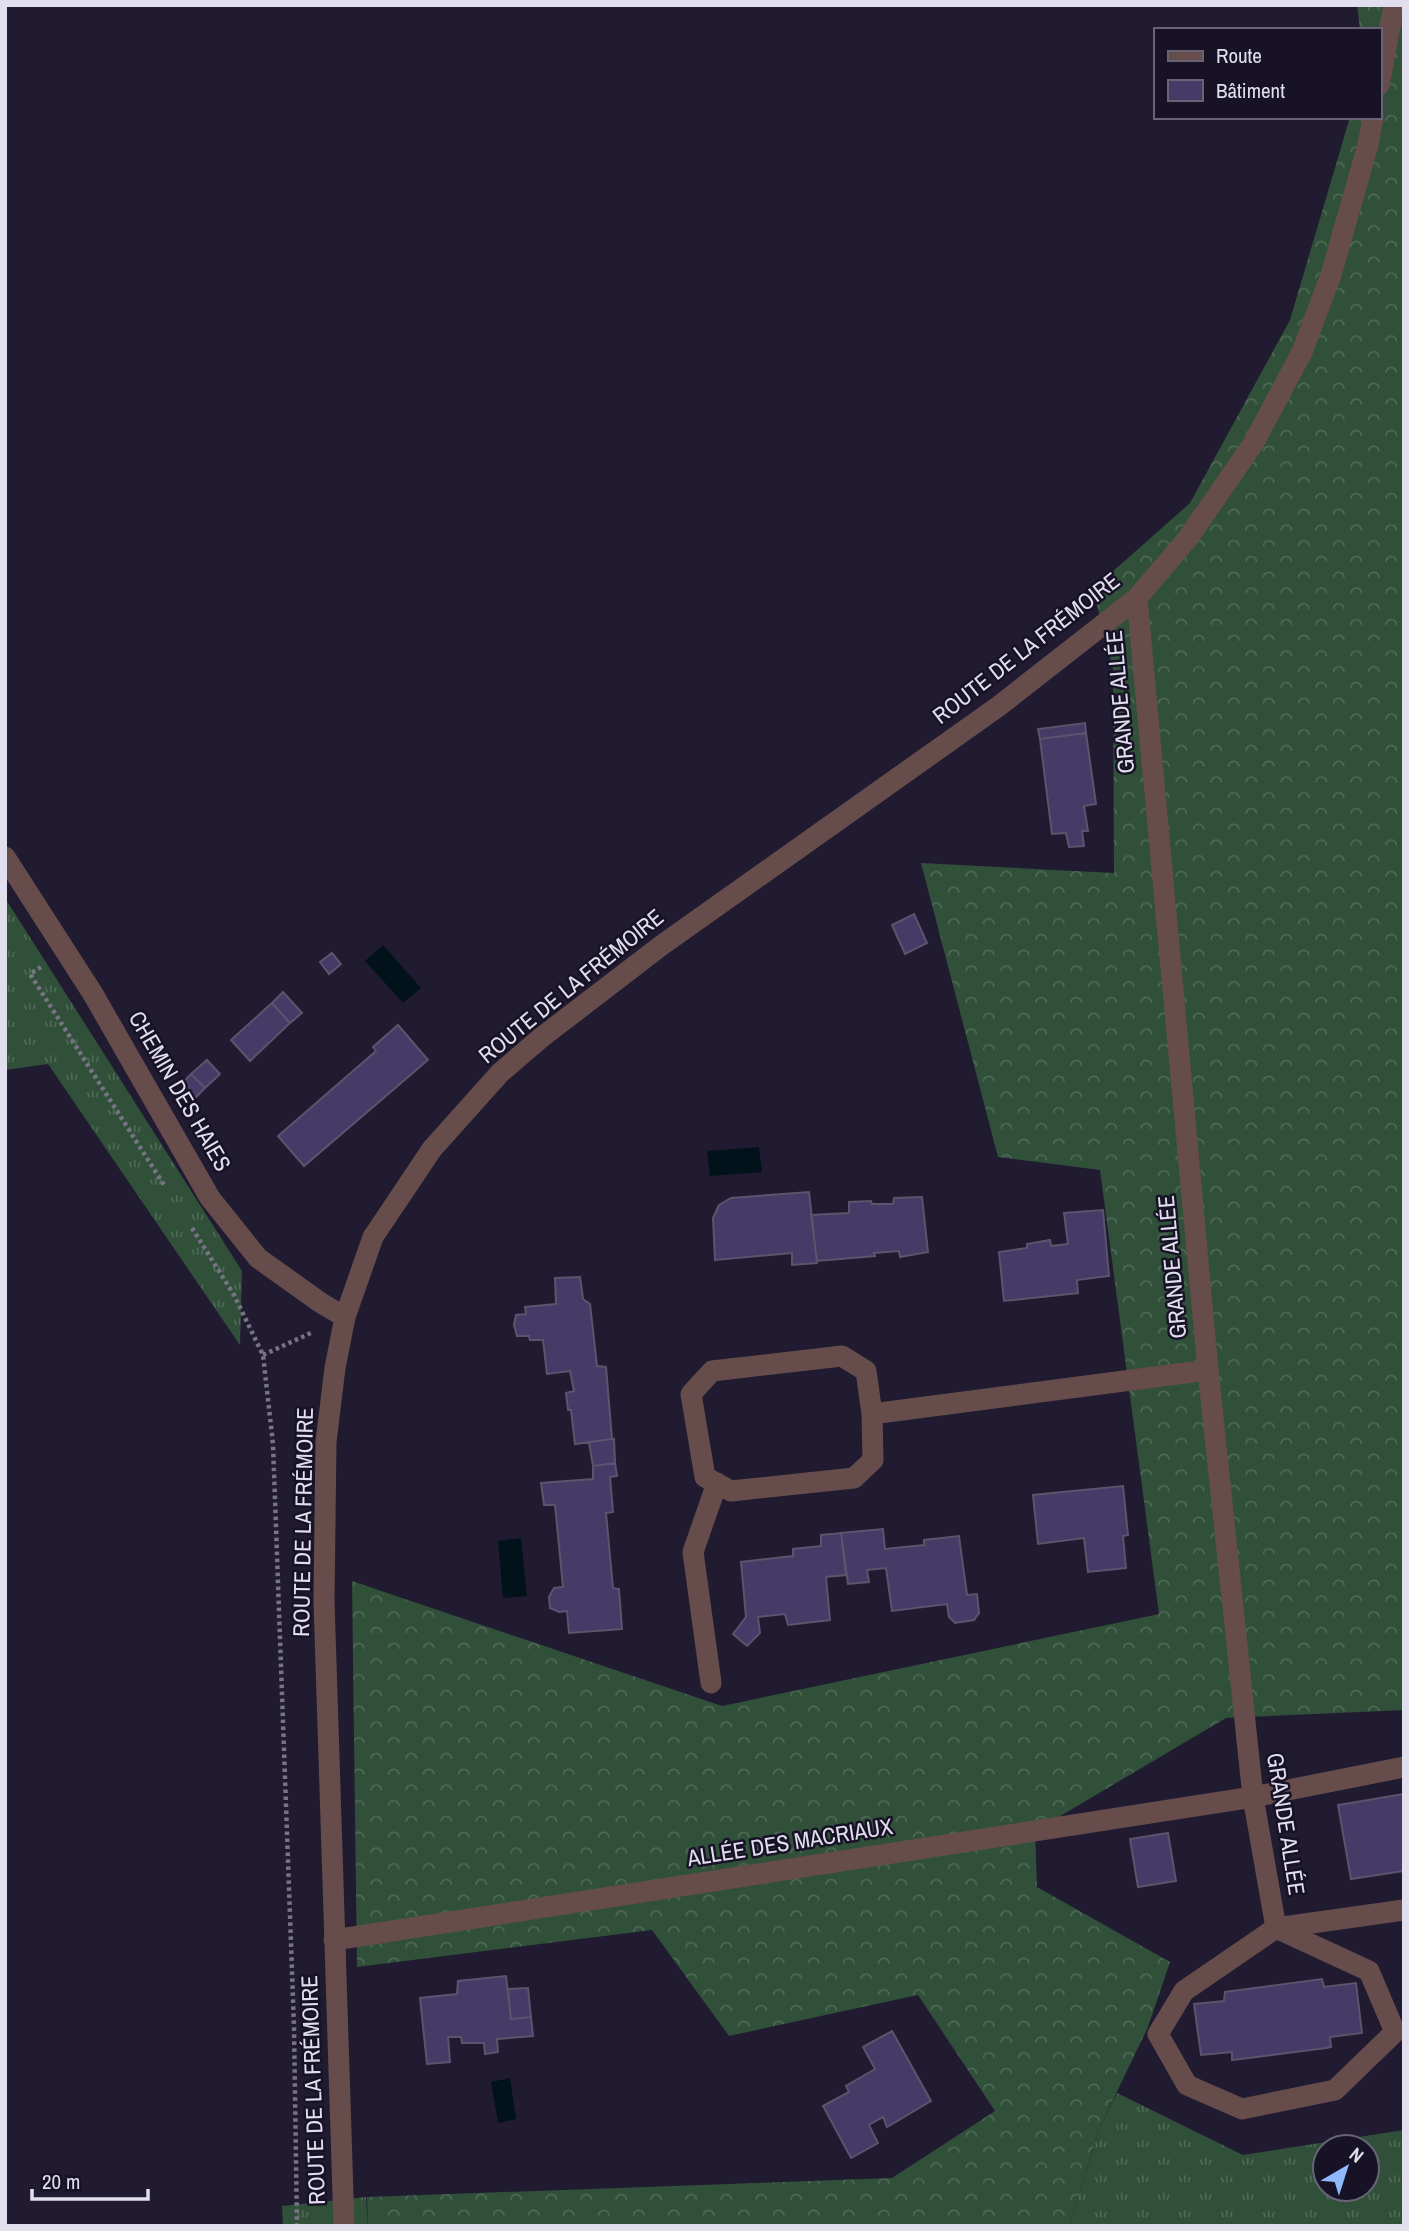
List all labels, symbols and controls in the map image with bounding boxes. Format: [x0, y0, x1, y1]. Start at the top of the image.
legend [1154, 28, 1381, 119]
text: Route [1216, 41, 1262, 70]
text: Bâtiment [1216, 76, 1285, 105]
street label: ROUTE DE LA FRÉMOIRE [926, 565, 1126, 730]
street label: GRANDE ALLÉE [1098, 629, 1141, 775]
street label: ROUTE DE LA FRÉMOIRE [472, 901, 670, 1070]
street label: CHEMIN DES HAIES [122, 1005, 239, 1177]
street label: GRANDE ALLÉE [1150, 1194, 1193, 1340]
street label: ROUTE DE LA FRÉMOIRE [285, 1407, 320, 1637]
street label: GRANDE ALLÉE [1260, 1751, 1313, 1897]
street label: ALLÉE DES MACRIAUX [684, 1810, 895, 1873]
street label: ROUTE DE LA FRÉMOIRE [293, 1975, 332, 2205]
north arrow [1311, 2133, 1381, 2203]
text: N [1344, 2141, 1369, 2168]
scale bar [32, 2158, 147, 2202]
text: 20 m [42, 2167, 80, 2196]

